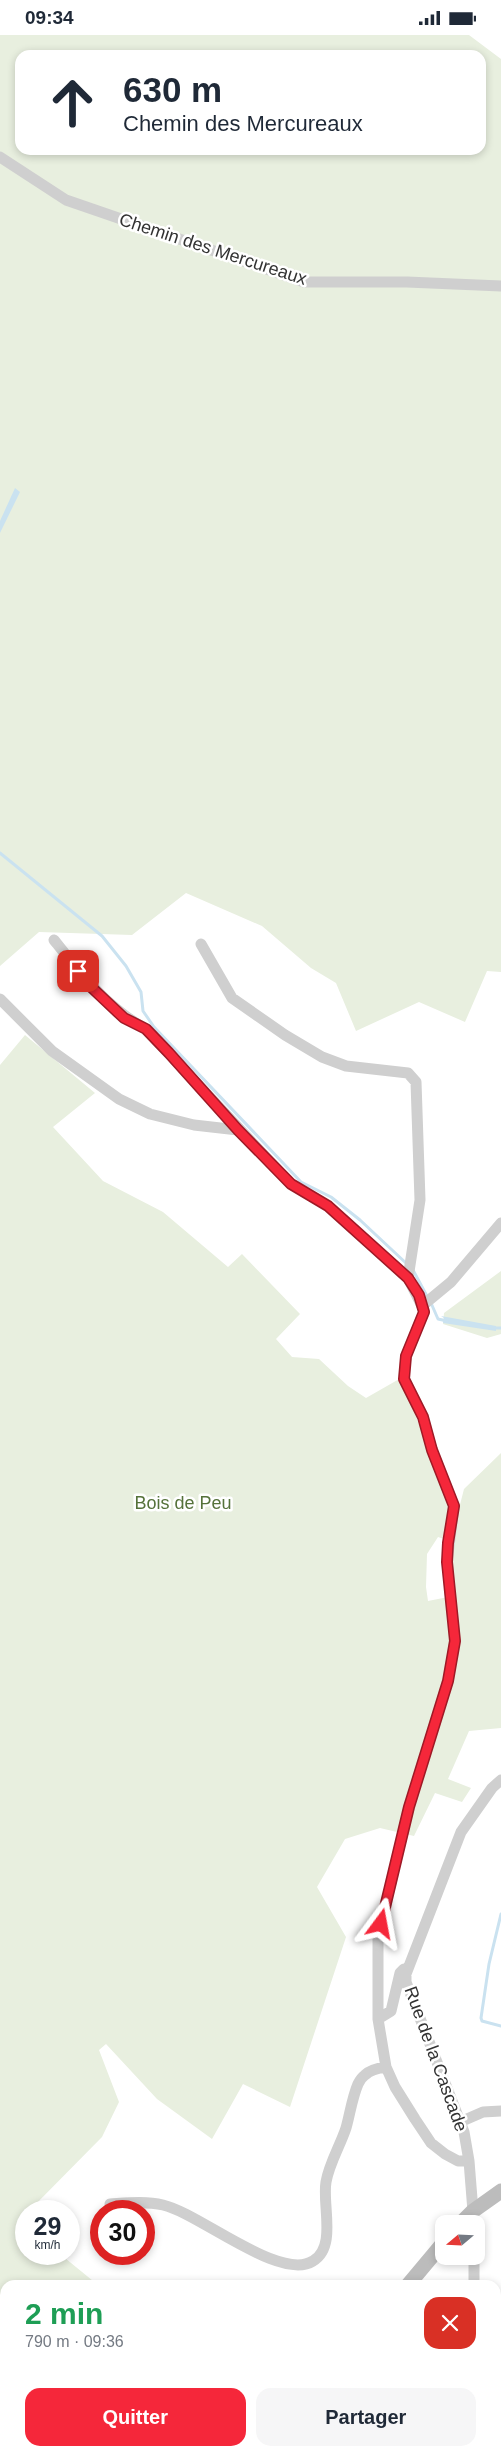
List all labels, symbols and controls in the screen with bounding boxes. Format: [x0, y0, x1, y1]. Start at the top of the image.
text: 09:34 [25, 7, 74, 28]
icon: ahead [40, 70, 105, 135]
text: 630 m [123, 70, 222, 109]
text: Chemin des Mercureaux [123, 111, 363, 136]
street label: Chemin des Mercureaux [117, 209, 309, 289]
pin [57, 950, 99, 992]
icon: arrive [64, 957, 92, 985]
park label: Bois de Peu [134, 1493, 232, 1513]
position arrow [354, 1897, 406, 1949]
street label: Rue de la Cascade [400, 1984, 472, 2134]
speed limit sign: 30 [90, 2200, 155, 2265]
text: 29 [34, 2212, 61, 2240]
north arrow [435, 2215, 485, 2265]
map controls [435, 2215, 485, 2265]
text: km/h [34, 2238, 61, 2252]
text: 2 min [25, 2297, 103, 2330]
button: close [424, 2297, 476, 2349]
text: 790 m · 09:36 [25, 2333, 124, 2350]
button: Quitter [25, 2388, 246, 2446]
button: Partager [256, 2388, 476, 2446]

